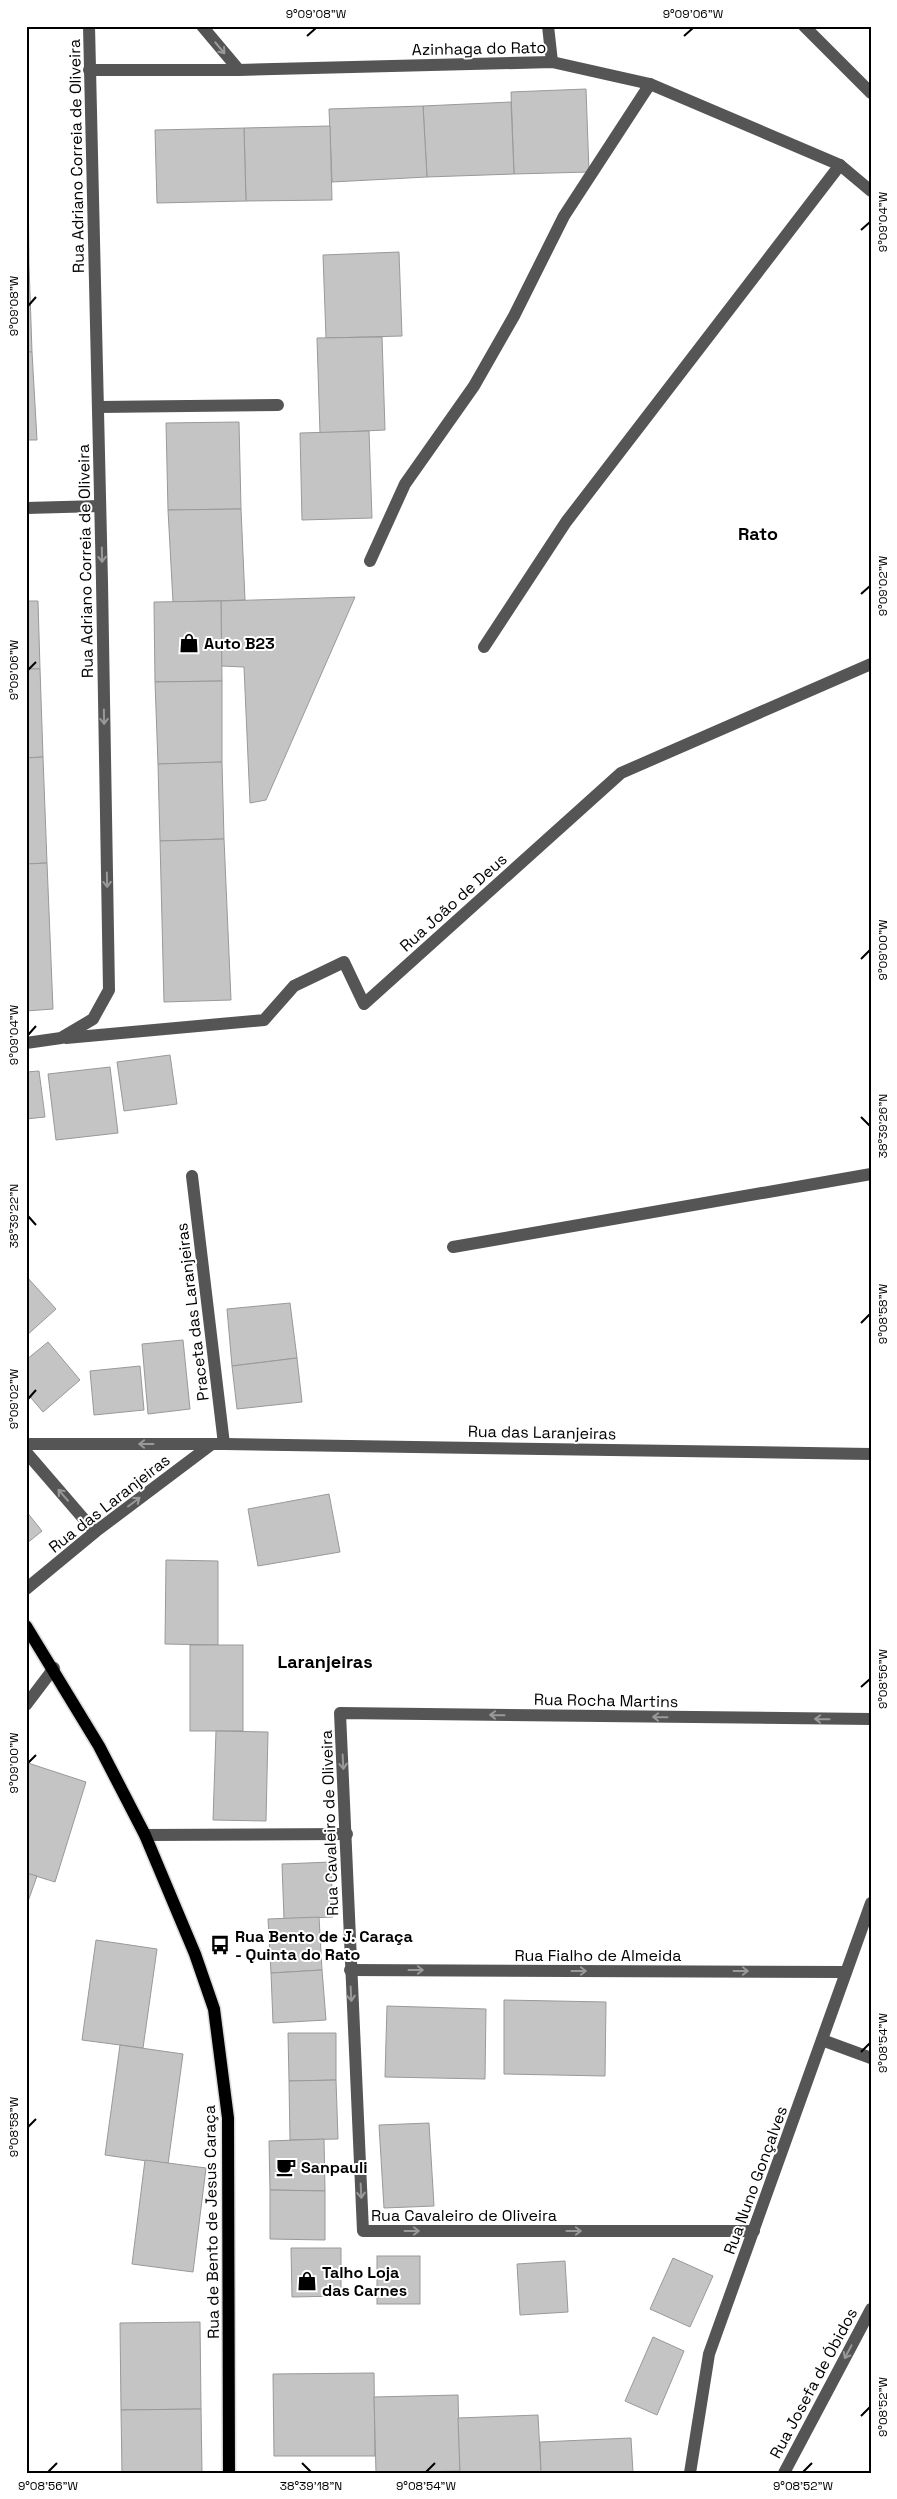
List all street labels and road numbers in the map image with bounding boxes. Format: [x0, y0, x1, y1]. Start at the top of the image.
street label: Azinhaga do Rato [412, 37, 546, 60]
street label: Rua Adriano Correia de Oliveira [64, 39, 89, 273]
street label: Rua Adriano Correia de Oliveira [73, 444, 98, 678]
street label: Rua João de Deus [395, 849, 511, 956]
street label: Praceta das Laranjeiras [171, 1222, 214, 1402]
street label: Rua das Laranjeiras [468, 1421, 616, 1444]
street label: Rua das Laranjeiras [44, 1449, 174, 1557]
street label: Rua Rocha Martins [534, 1689, 678, 1712]
street label: Rua Cavaleiro de Oliveira [316, 1730, 343, 1916]
street label: Rua Fialho de Almeida [514, 1945, 682, 1966]
street label: Rua Nuno Gonçalves [719, 2103, 792, 2257]
street label: Rua de Bento de Jesus Caraça [199, 2105, 224, 2339]
street label: Rua Cavaleiro de Oliveira [371, 2205, 557, 2226]
street label: Rua Josefa de Óbidos [765, 2304, 862, 2462]

